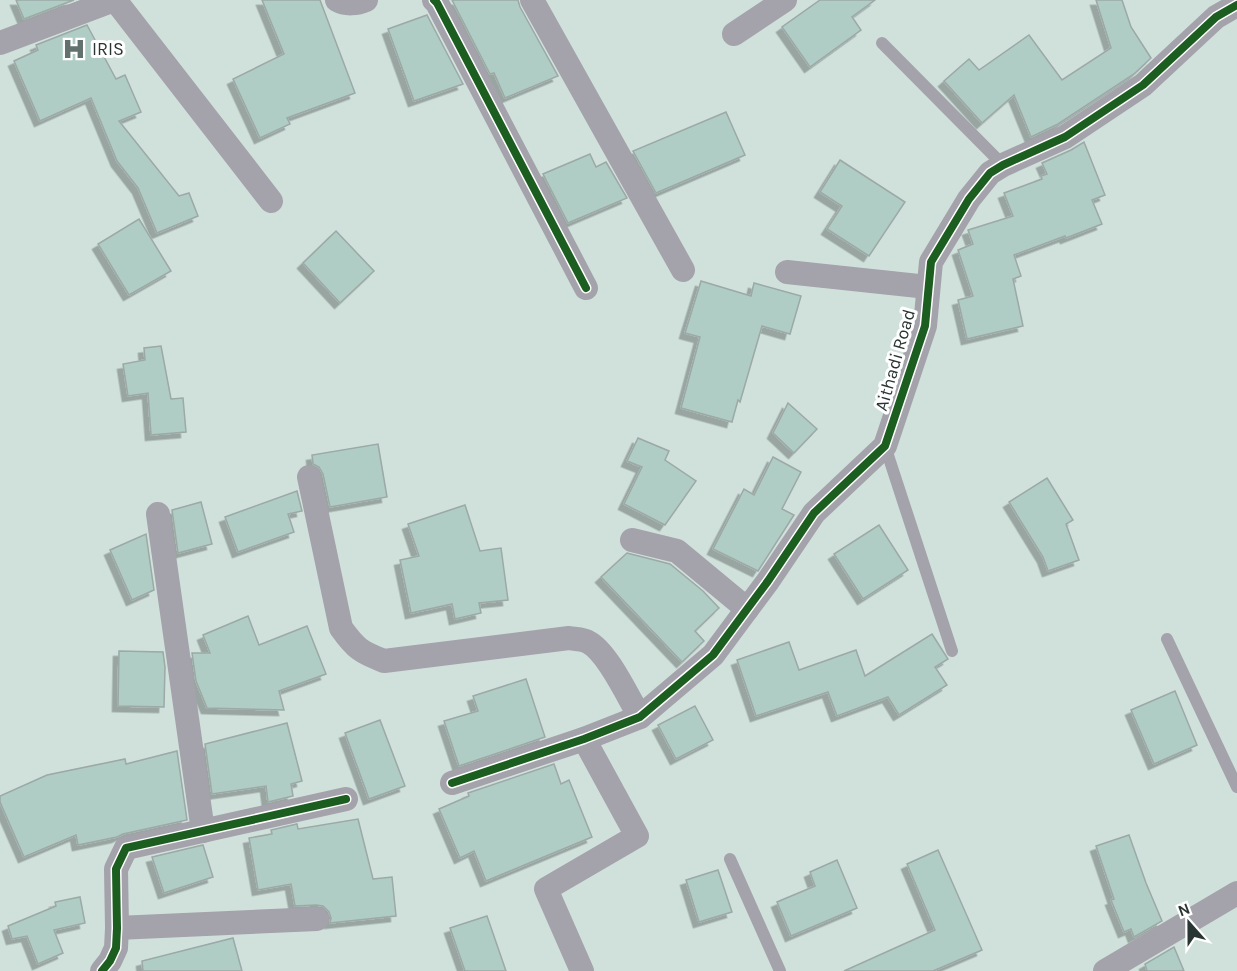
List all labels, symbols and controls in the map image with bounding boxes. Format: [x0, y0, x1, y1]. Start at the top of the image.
hospital icon: IRIS [61, 36, 87, 62]
place label: IRIS [92, 38, 124, 60]
street label: Aithadi Road [870, 307, 920, 413]
north arrow [1159, 893, 1219, 953]
text: N [1175, 899, 1193, 920]

